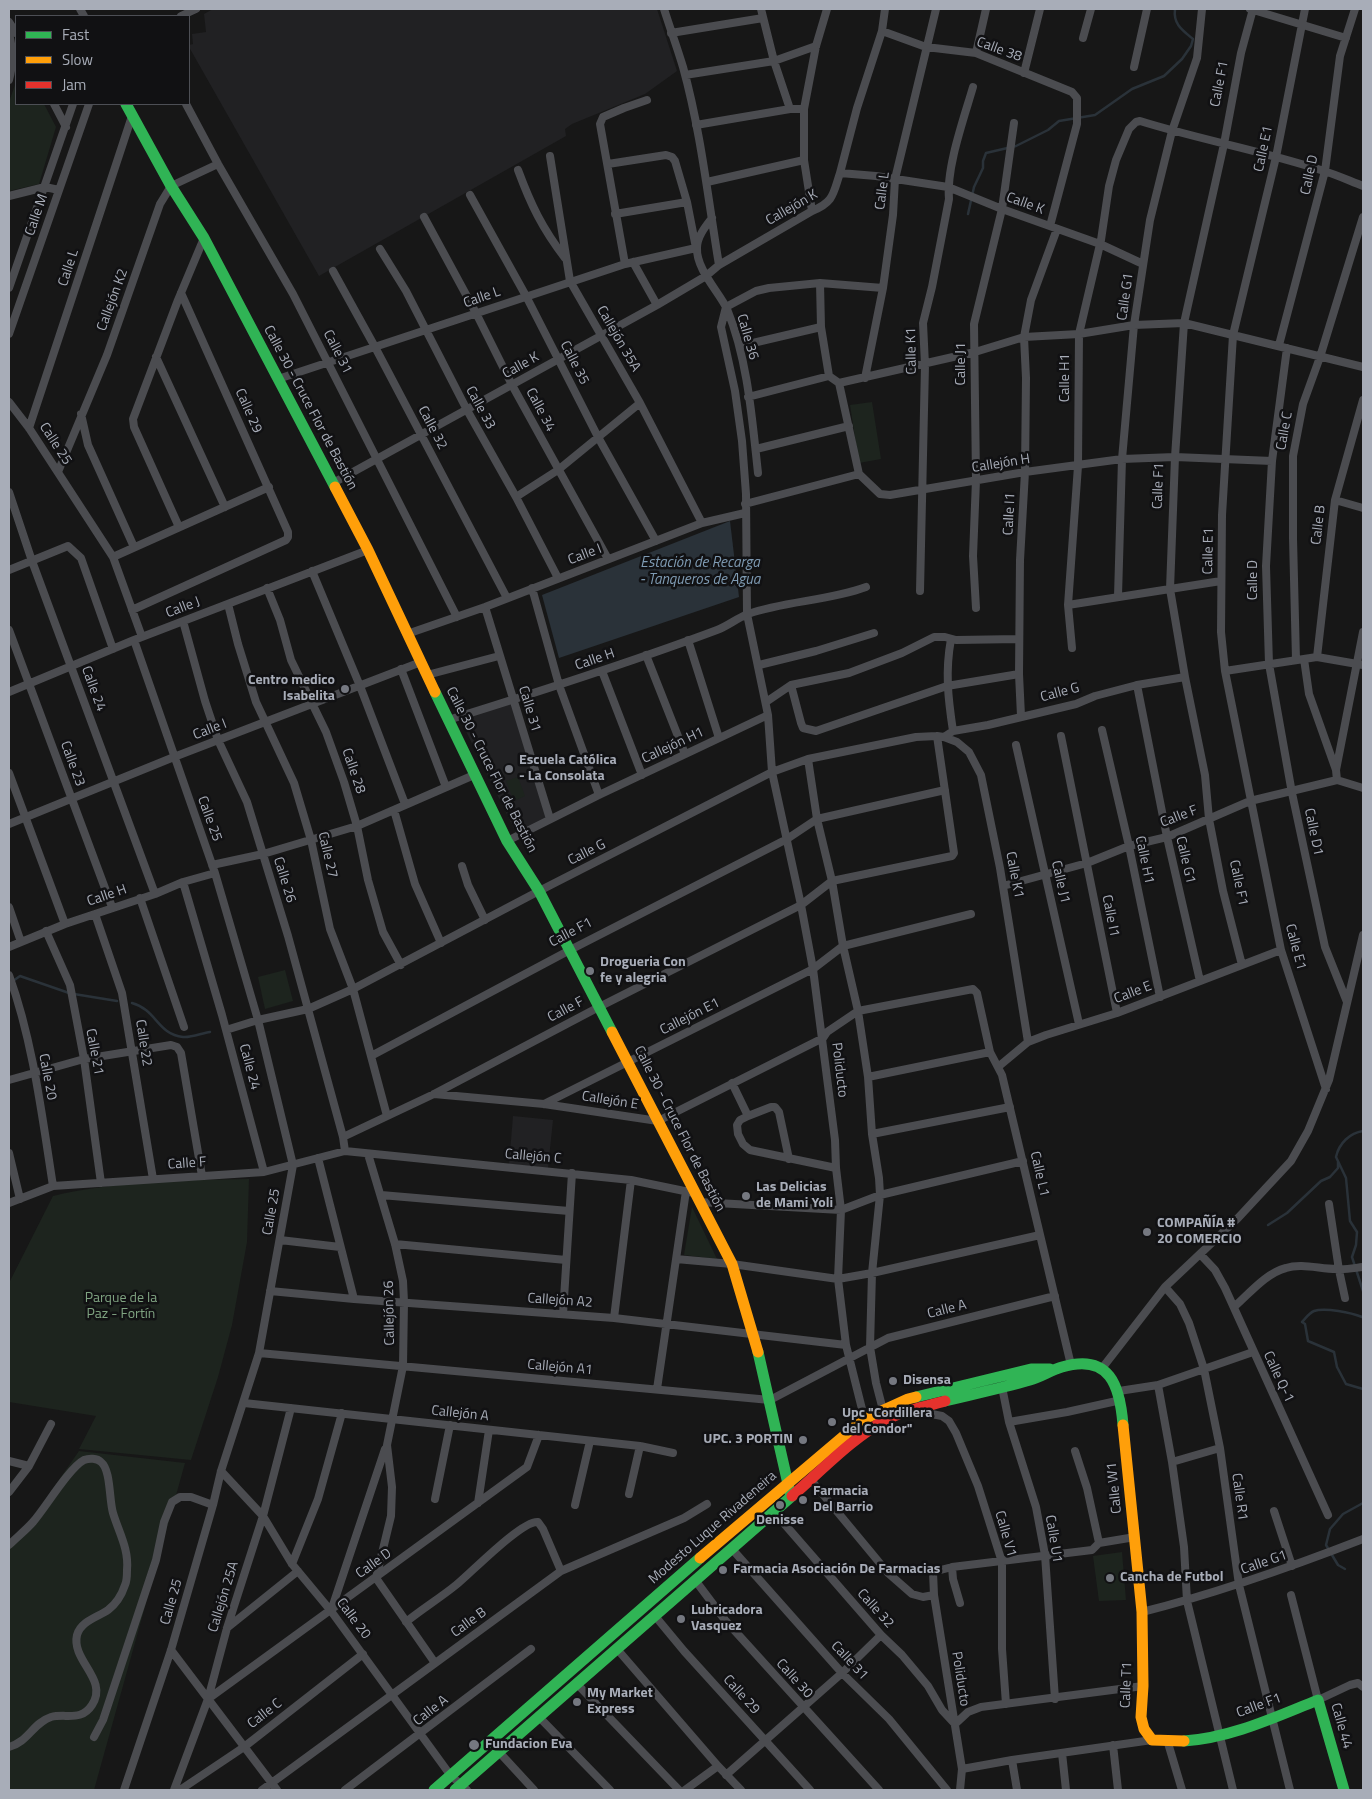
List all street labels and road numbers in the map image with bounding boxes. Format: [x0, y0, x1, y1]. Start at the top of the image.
street label: Calle 38 [974, 34, 1024, 66]
street label: Calle F1 [1207, 60, 1233, 108]
street label: Calle E1 [1251, 124, 1277, 174]
street label: Calle D [1298, 154, 1322, 196]
street label: Calle L [872, 171, 894, 211]
street label: Callejón K [763, 186, 821, 230]
street label: Calle K [1004, 189, 1046, 219]
street label: Calle M [22, 192, 52, 238]
street label: Calle L [55, 247, 83, 289]
street label: Callejón K2 [94, 267, 132, 333]
street label: Calle G1 [1114, 272, 1138, 322]
street label: Calle L [461, 284, 503, 312]
street label: Callejón 35A [592, 303, 644, 375]
street label: Calle 36 [732, 312, 762, 362]
street label: Calle 30 - Cruce Flor de Bastión [259, 323, 361, 493]
street label: Calle 31 [319, 327, 355, 377]
street label: Calle K1 [903, 327, 921, 375]
street label: Calle 35 [556, 338, 592, 388]
street label: Calle J1 [954, 342, 970, 386]
street label: Calle K [500, 349, 542, 383]
street label: Calle H1 [1058, 354, 1074, 402]
street label: Calle 33 [461, 383, 499, 433]
street label: Calle 34 [522, 385, 558, 435]
street label: Calle 29 [231, 386, 265, 436]
street label: Calle 32 [414, 403, 450, 453]
street label: Calle C [1273, 410, 1297, 452]
street label: Calle 25 [35, 420, 75, 468]
street label: Callejón H [971, 451, 1031, 477]
street label: Calle F1 [1150, 462, 1168, 510]
street label: Calle I1 [1000, 492, 1020, 536]
street label: Calle B [1308, 504, 1330, 546]
street label: Calle E1 [1200, 527, 1218, 575]
street label: Calle I [566, 541, 604, 569]
street label: Calle D [1246, 560, 1262, 600]
street label: Calle J [164, 594, 202, 622]
street label: Calle H [573, 645, 617, 675]
street label: Calle 24 [77, 664, 109, 714]
street label: Calle G [1039, 680, 1081, 706]
street label: Calle 30 - Cruce Flor de Bastión [442, 684, 540, 856]
street label: Calle 31 [514, 684, 544, 734]
street label: Calle I [191, 716, 229, 744]
street label: Callejón H1 [639, 724, 707, 768]
street label: Calle 23 [56, 739, 88, 789]
street label: Calle 28 [337, 746, 369, 796]
street label: Calle 25 [193, 794, 225, 844]
street label: Calle F [1158, 802, 1200, 832]
street label: Calle D1 [1300, 807, 1326, 857]
street label: Calle 27 [314, 830, 340, 880]
street label: Calle H1 [1131, 835, 1157, 885]
street label: Calle G1 [1171, 835, 1199, 885]
street label: Calle G [565, 836, 609, 870]
street label: Calle K1 [1001, 850, 1027, 900]
street label: Calle 26 [269, 855, 299, 905]
street label: Calle J1 [1047, 859, 1073, 905]
street label: Calle F1 [1225, 859, 1251, 907]
street label: Calle H [85, 881, 129, 911]
street label: Calle I1 [1098, 894, 1122, 938]
street label: Calle F1 [547, 915, 595, 951]
street label: Calle E1 [1281, 922, 1309, 972]
street label: Calle E [1112, 978, 1154, 1008]
street label: Calle F [545, 994, 587, 1026]
street label: Callejón E1 [657, 995, 723, 1039]
street label: Calle 22 [131, 1019, 155, 1067]
street label: Calle 21 [81, 1027, 107, 1077]
street label: Calle 24 [235, 1042, 263, 1092]
street label: Poliducto [827, 1042, 851, 1098]
street label: Calle 30 - Cruce Flor de Bastión [630, 1043, 728, 1215]
street label: Calle 20 [34, 1052, 60, 1102]
street label: Callejón E [581, 1088, 639, 1114]
street label: Callejón C [504, 1146, 562, 1168]
street label: Calle L1 [1026, 1150, 1052, 1198]
street label: Calle F [167, 1154, 207, 1174]
street label: Calle 25 [260, 1187, 284, 1237]
street label: Callejón 26 [381, 1280, 399, 1346]
street label: Callejón A2 [527, 1290, 593, 1312]
street label: Calle A [926, 1297, 968, 1323]
street label: Calle Q-1 [1259, 1349, 1297, 1405]
street label: Callejón A1 [527, 1357, 593, 1379]
street label: Callejón A [430, 1403, 490, 1425]
street label: Calle W1 [1104, 1462, 1126, 1514]
street label: Modesto Luque Rivadeneira [646, 1468, 780, 1588]
street label: Calle R1 [1227, 1472, 1251, 1522]
street label: Calle V1 [990, 1509, 1020, 1559]
street label: Calle U1 [1041, 1514, 1065, 1564]
street label: Calle D [353, 1545, 395, 1583]
street label: Calle G1 [1239, 1547, 1289, 1579]
street label: Callejón 25A [205, 1560, 243, 1634]
street label: Calle 25 [157, 1577, 187, 1627]
street label: Calle 32 [853, 1586, 897, 1632]
street label: Calle 20 [332, 1595, 374, 1643]
street label: Calle B [448, 1604, 490, 1642]
street label: Calle 31 [827, 1638, 871, 1684]
street label: Poliducto [947, 1650, 973, 1708]
street label: Calle 30 [772, 1656, 816, 1702]
street label: Calle T1 [1118, 1661, 1136, 1709]
street label: Calle 29 [719, 1672, 763, 1718]
street label: Calle F1 [1234, 1690, 1284, 1722]
street label: Calle A [410, 1692, 452, 1730]
street label: Calle C [245, 1695, 285, 1733]
street label: Calle 44 [1326, 1701, 1356, 1751]

